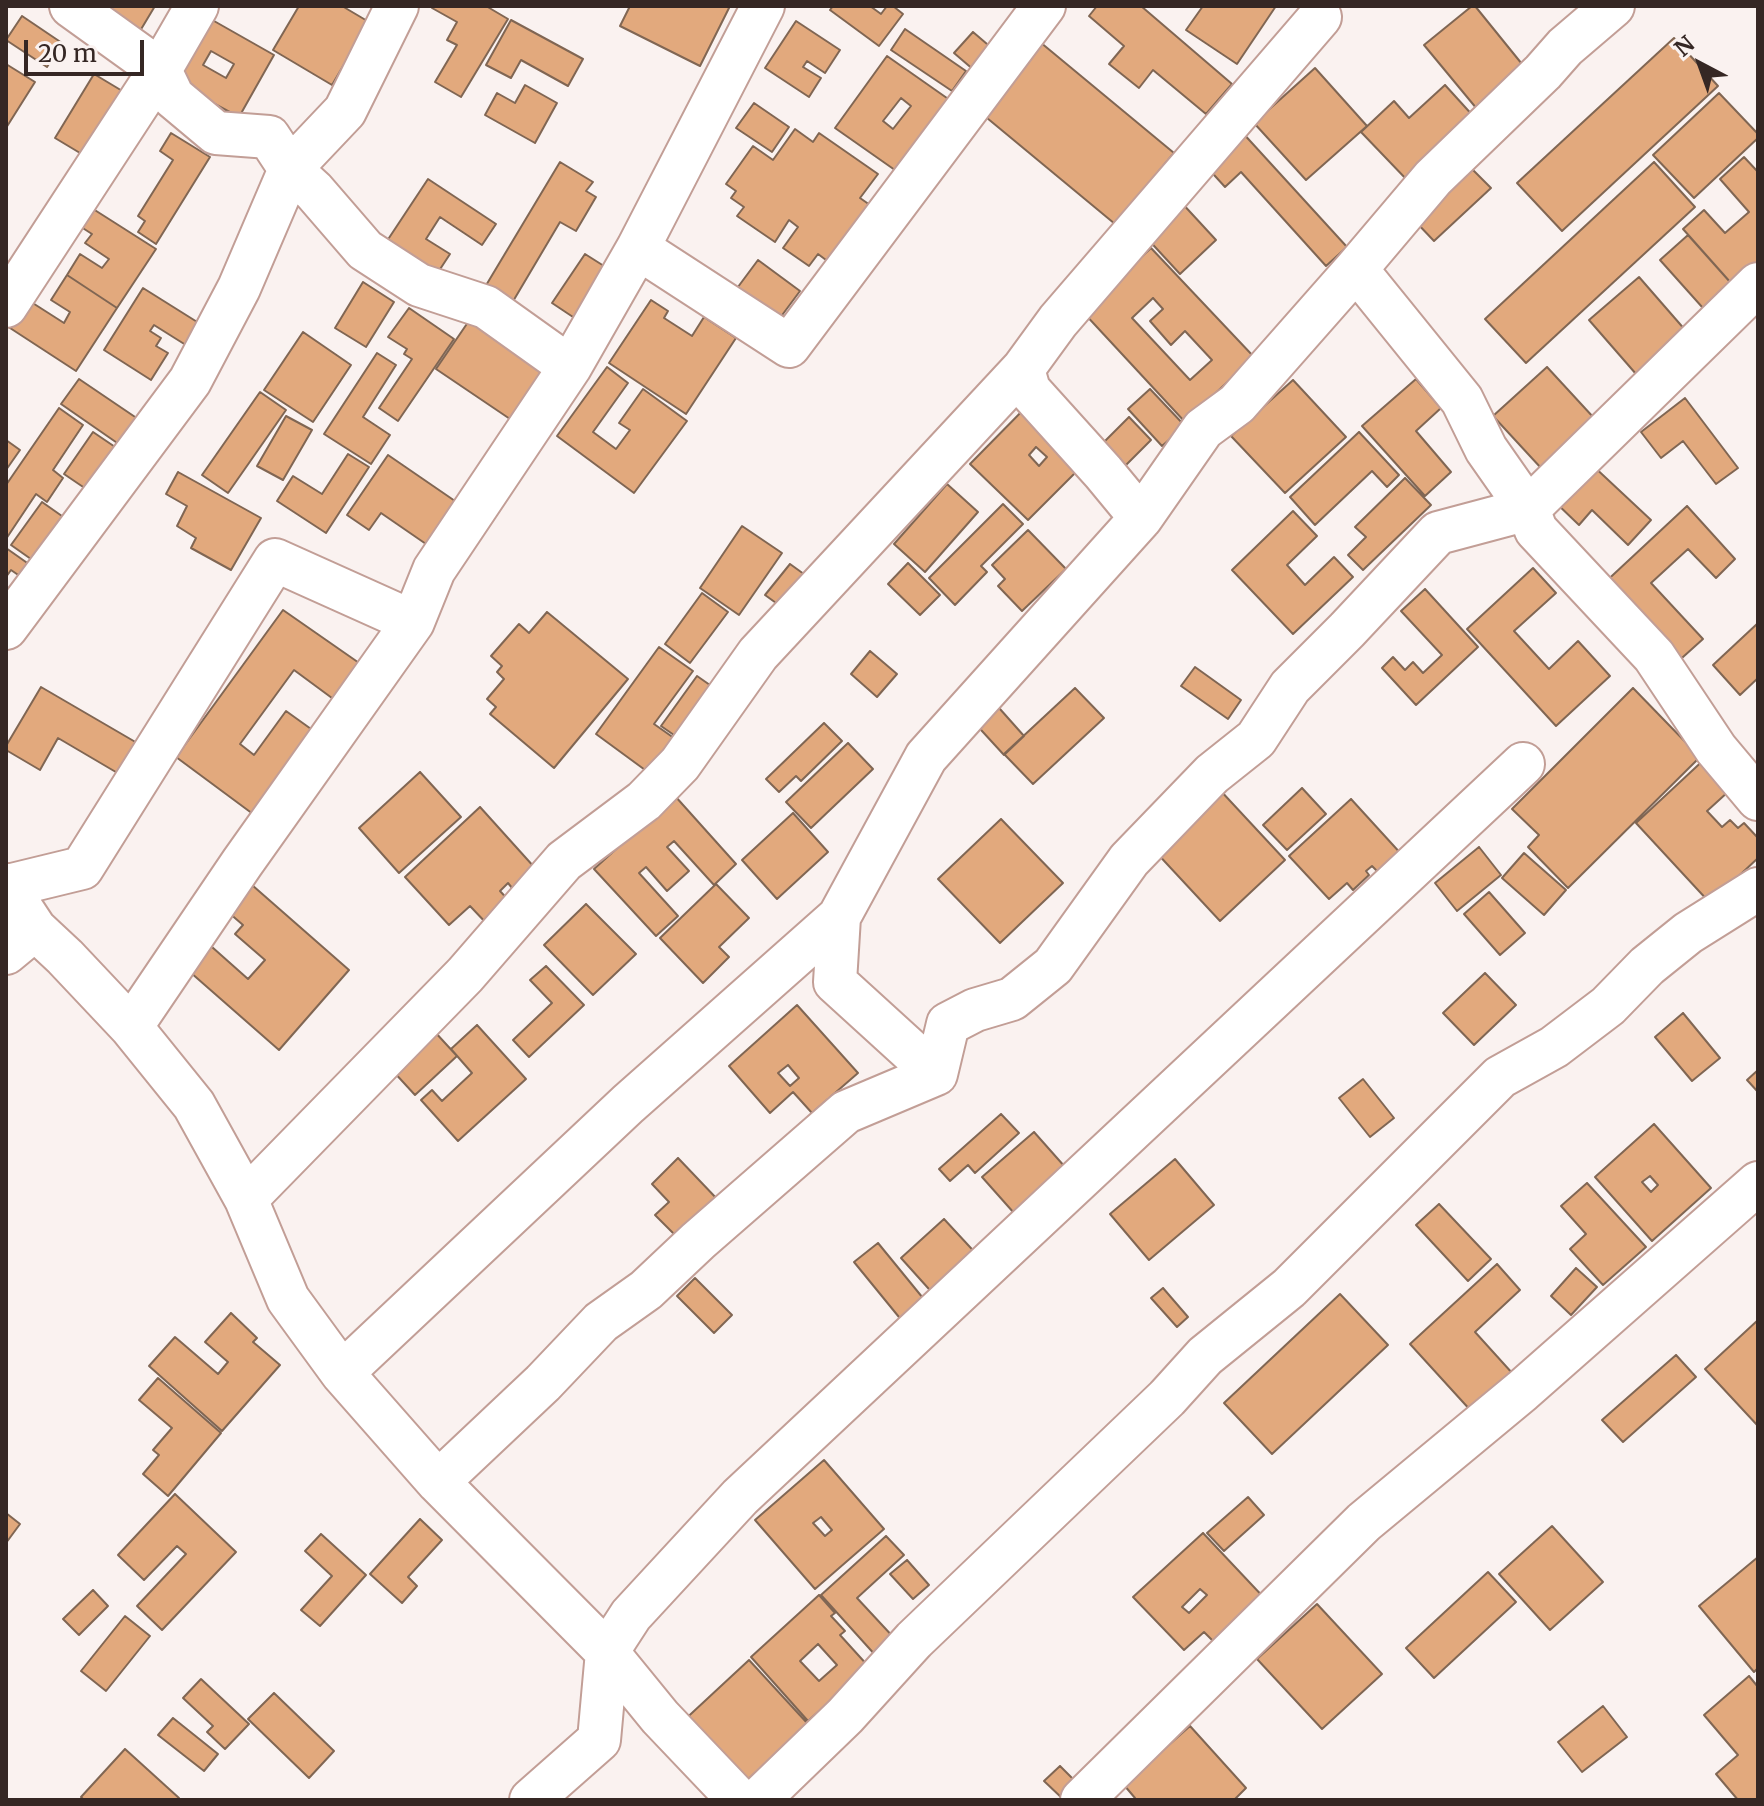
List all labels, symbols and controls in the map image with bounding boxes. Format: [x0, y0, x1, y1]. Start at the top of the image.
scale bar [28, 24, 148, 74]
north arrow [1660, 24, 1740, 104]
text: N [1669, 30, 1700, 62]
text: 20 m [38, 38, 97, 69]

